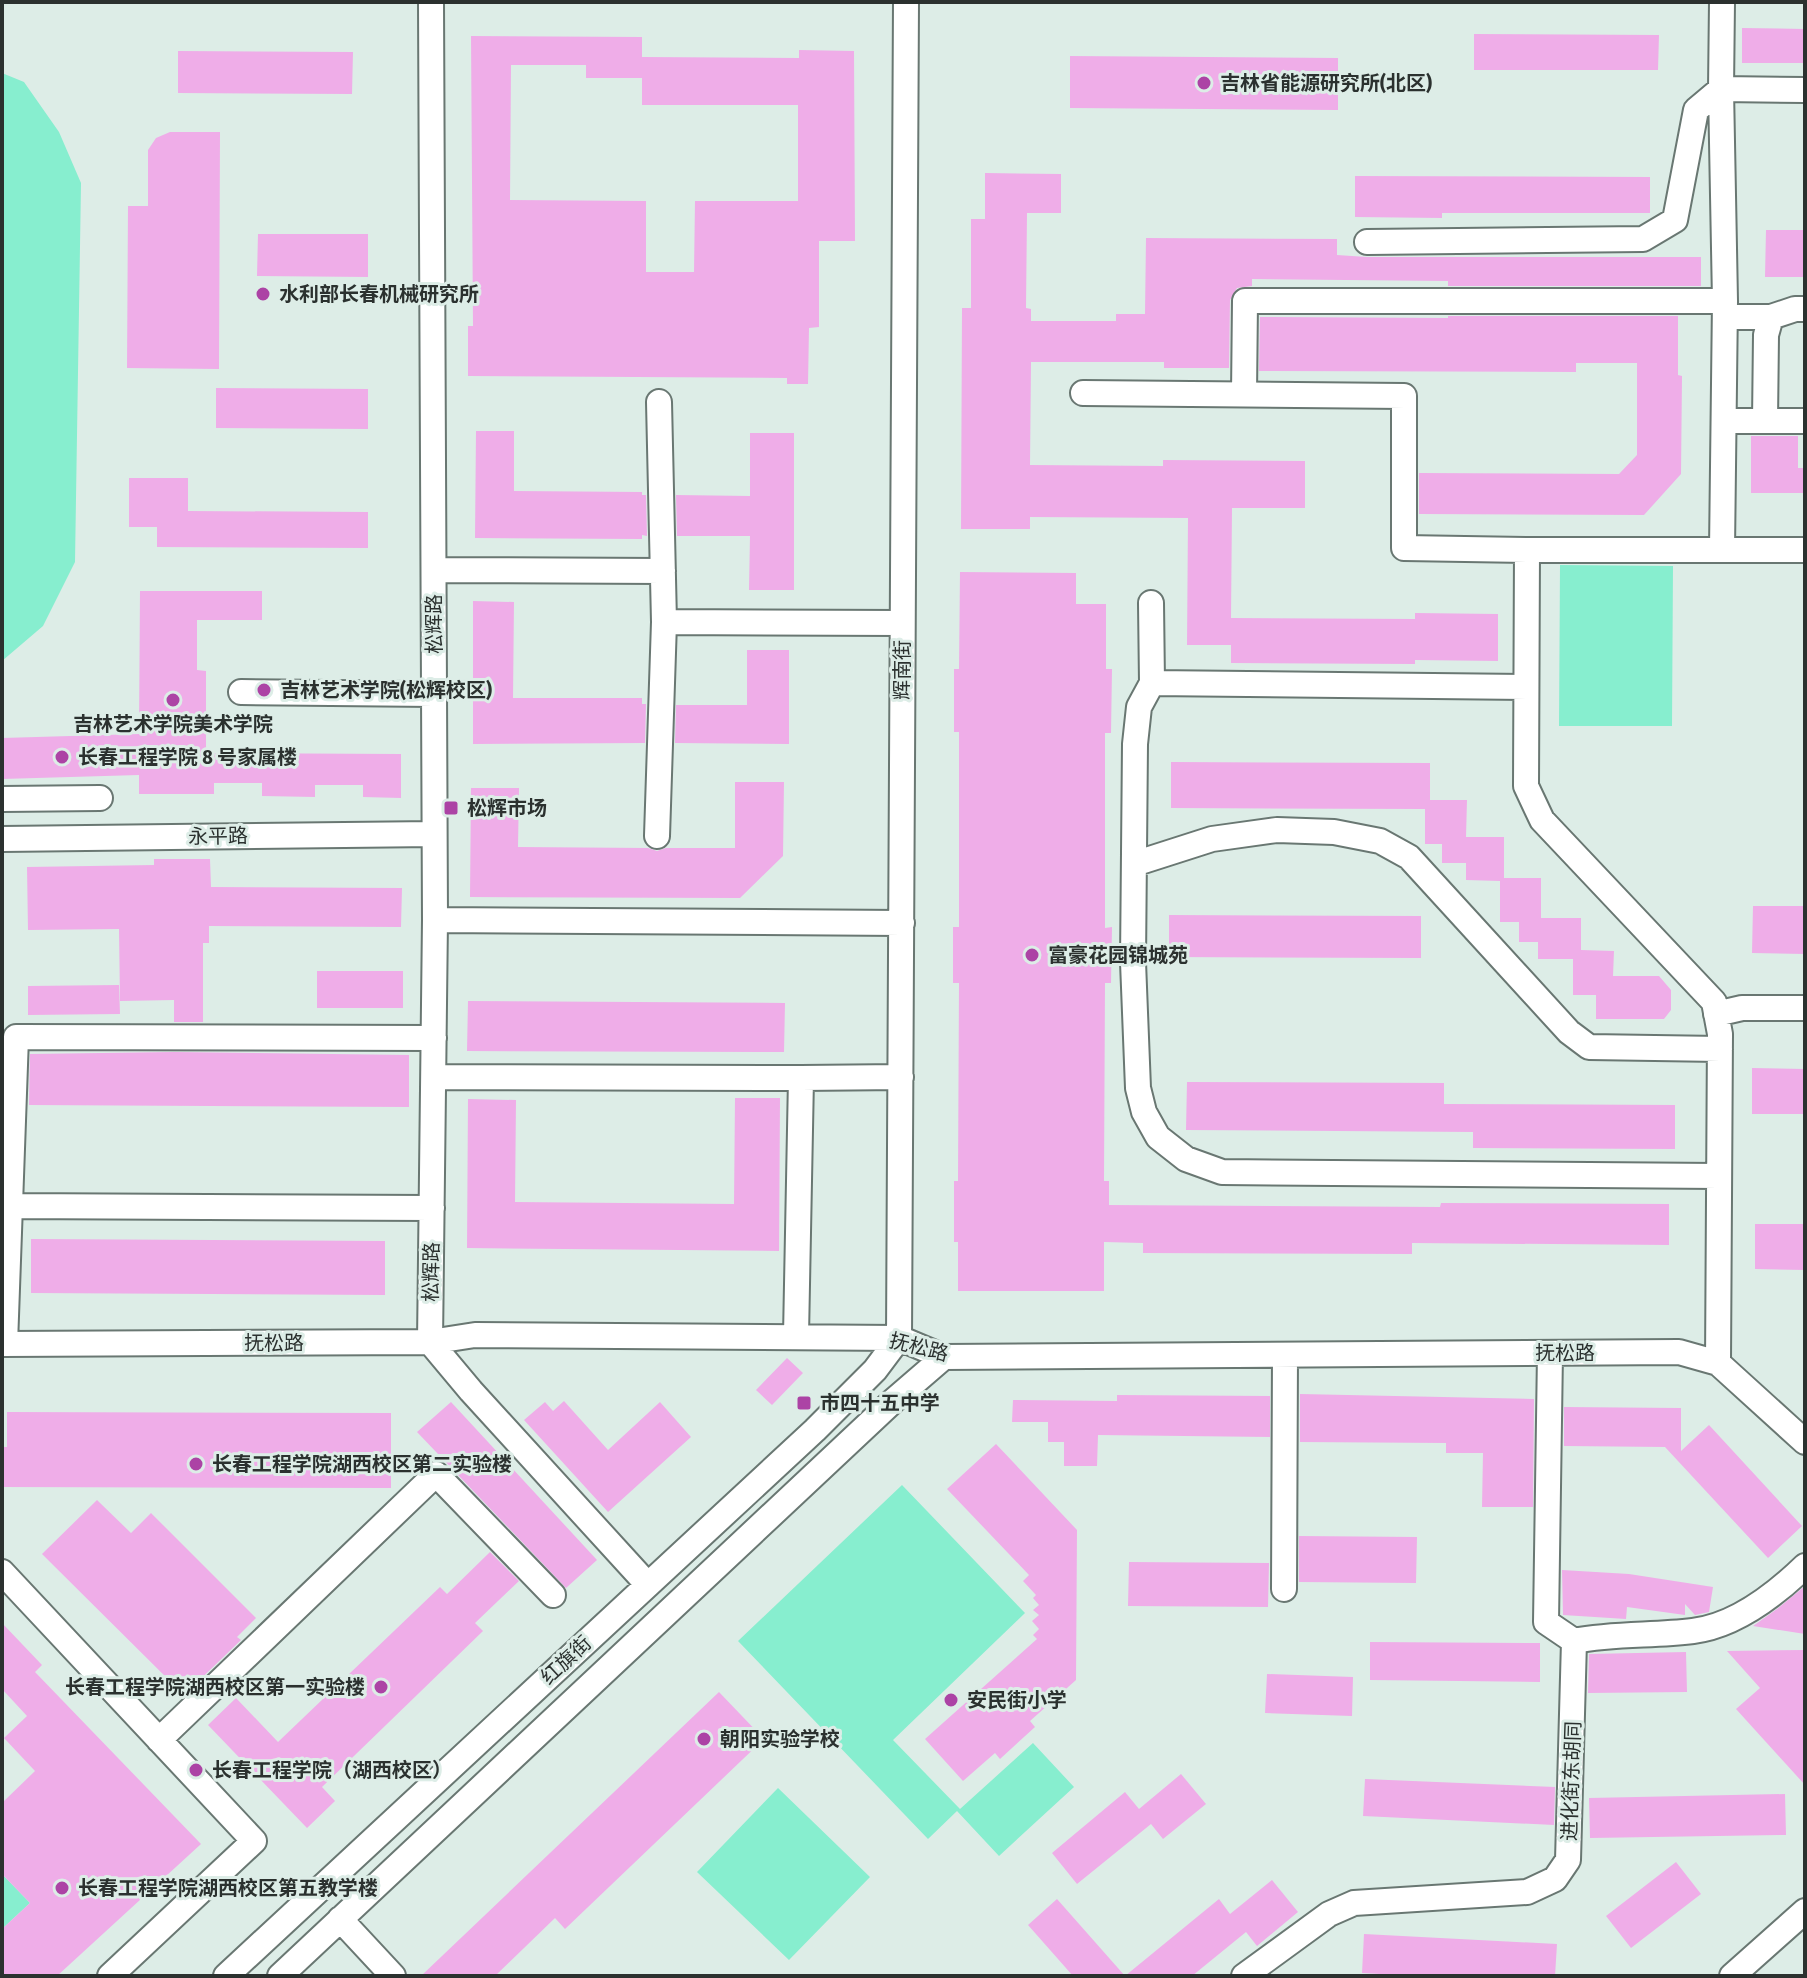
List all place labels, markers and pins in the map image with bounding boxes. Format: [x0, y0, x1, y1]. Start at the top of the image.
place label: 吉林省能源研究所(北区) [1220, 71, 1432, 95]
marker: 吉林省能源研究所(北区) [1195, 74, 1213, 92]
place label: 水利部长春机械研究所 [279, 282, 479, 306]
marker: 水利部长春机械研究所 [254, 285, 272, 303]
place label: 吉林艺术学院(松辉校区) [280, 678, 492, 702]
marker: 吉林艺术学院(松辉校区) [255, 681, 273, 699]
marker: 吉林艺术学院美术学院 [164, 691, 182, 709]
place label: 吉林艺术学院美术学院 [73, 712, 273, 736]
place label: 长春工程学院 8 号家属楼 [78, 745, 297, 769]
marker: 长春工程学院 8 号家属楼 [53, 748, 71, 766]
place label: 松辉市场 [467, 796, 547, 820]
marker: 松辉市场 [442, 799, 460, 817]
place label: 富豪花园锦城苑 [1048, 943, 1188, 967]
marker: 富豪花园锦城苑 [1023, 946, 1041, 964]
place label: 市四十五中学 [820, 1391, 940, 1415]
marker: 市四十五中学 [795, 1394, 813, 1412]
place label: 长春工程学院湖西校区第二实验楼 [212, 1452, 512, 1476]
marker: 长春工程学院湖西校区第二实验楼 [187, 1455, 205, 1473]
place label: 长春工程学院湖西校区第一实验楼 [65, 1675, 365, 1699]
marker: 长春工程学院湖西校区第一实验楼 [372, 1678, 390, 1696]
place label: 安民街小学 [967, 1688, 1067, 1712]
marker: 安民街小学 [942, 1691, 960, 1709]
place label: 朝阳实验学校 [720, 1727, 840, 1751]
marker: 朝阳实验学校 [695, 1730, 713, 1748]
place label: 长春工程学院（湖西校区） [212, 1758, 452, 1782]
marker: 长春工程学院（湖西校区） [187, 1761, 205, 1779]
place label: 长春工程学院湖西校区第五教学楼 [78, 1876, 378, 1900]
marker: 长春工程学院湖西校区第五教学楼 [53, 1879, 71, 1897]

